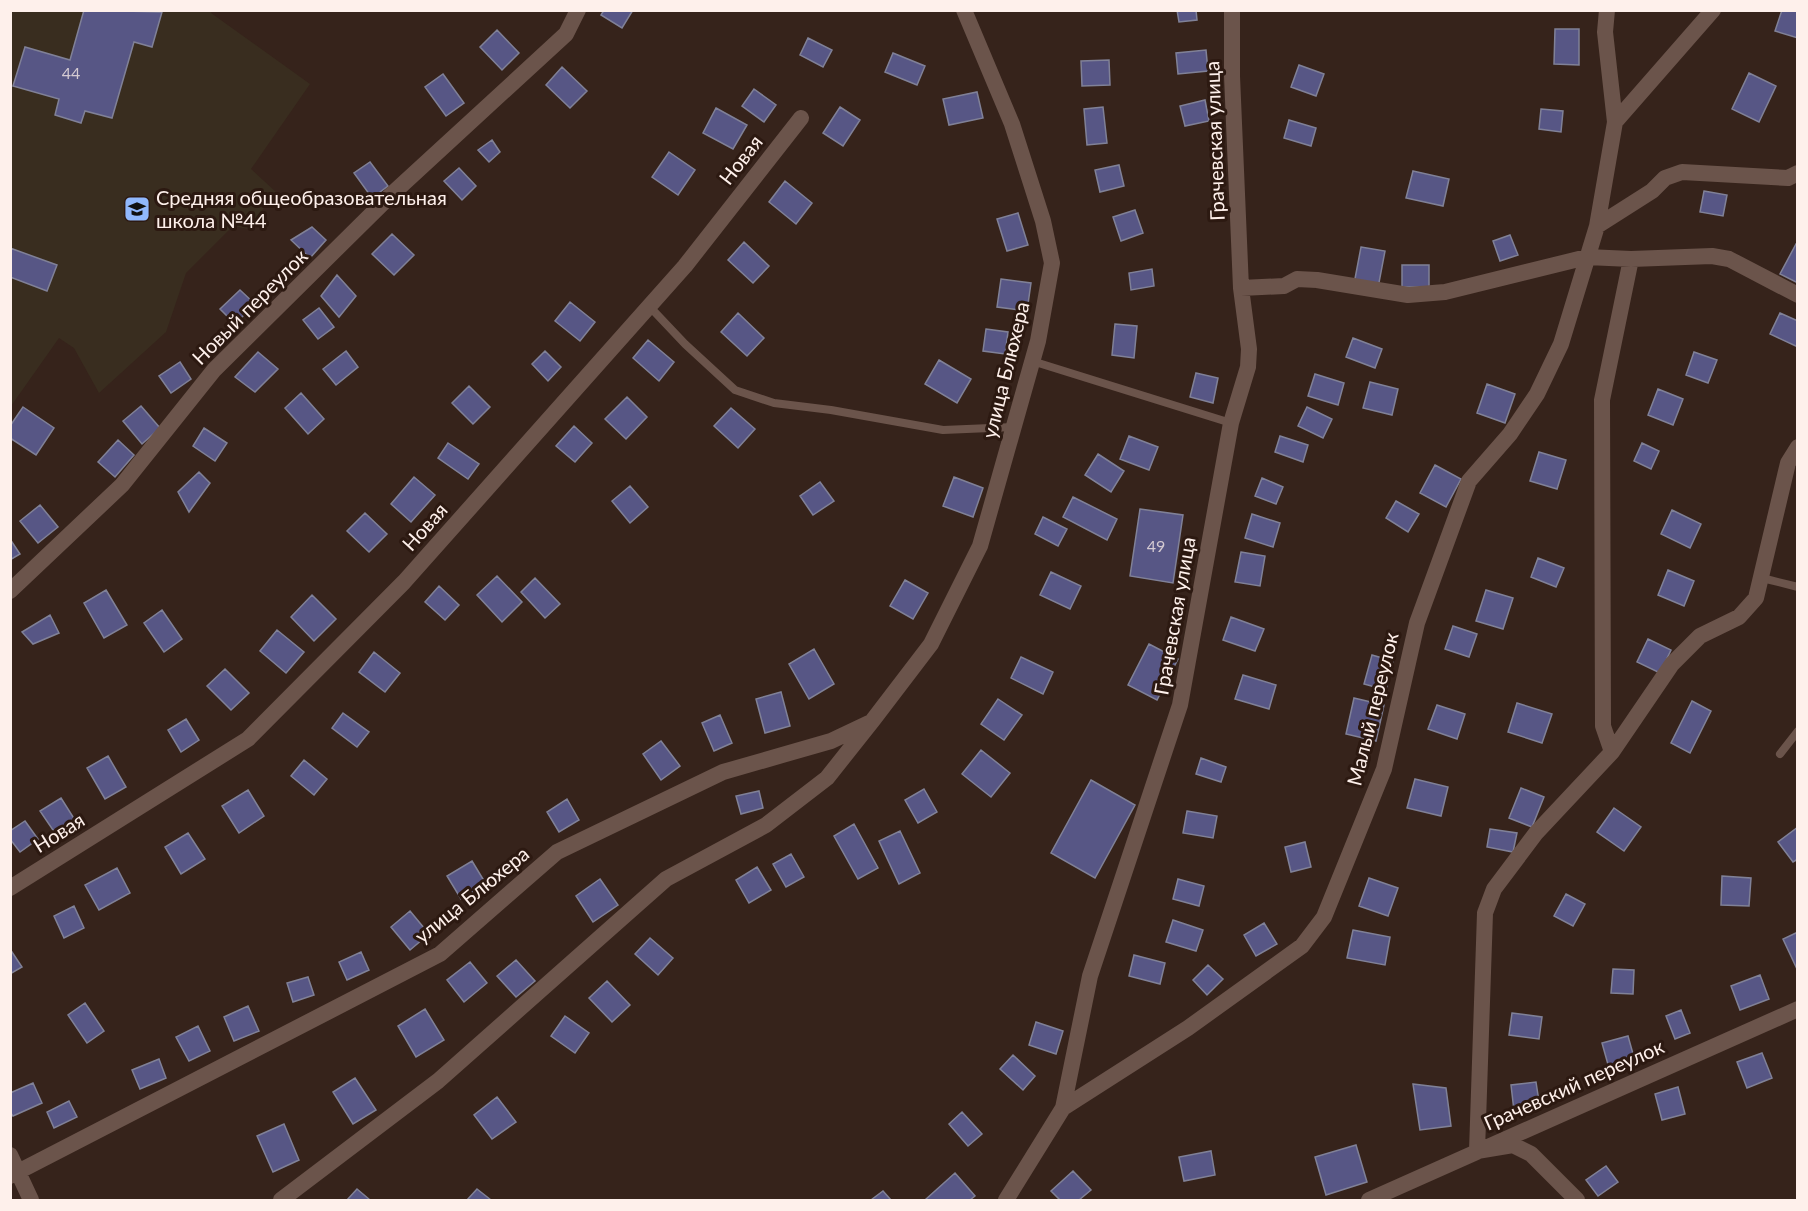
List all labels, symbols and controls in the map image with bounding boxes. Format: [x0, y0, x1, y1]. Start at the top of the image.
street label: Грачевская улица [1199, 61, 1229, 221]
house number: 44 [62, 63, 80, 82]
street label: Новая [714, 130, 767, 189]
place label: Средняя общеобразовательная школа №44 [156, 185, 447, 232]
school or university icon: Средняя общеобразовательная школа №44 [122, 194, 152, 224]
street label: Новый переулок [187, 243, 312, 369]
street label: улица Блюхера [976, 299, 1034, 441]
street label: Новая [397, 497, 452, 555]
street label: Грачевская улица [1148, 535, 1200, 697]
house number: 49 [1147, 536, 1165, 555]
street label: Малый переулок [1341, 629, 1403, 788]
street label: Новая [28, 807, 89, 857]
street label: улица Блюхера [409, 841, 533, 948]
street label: Грачевский переулок [1480, 1033, 1668, 1135]

